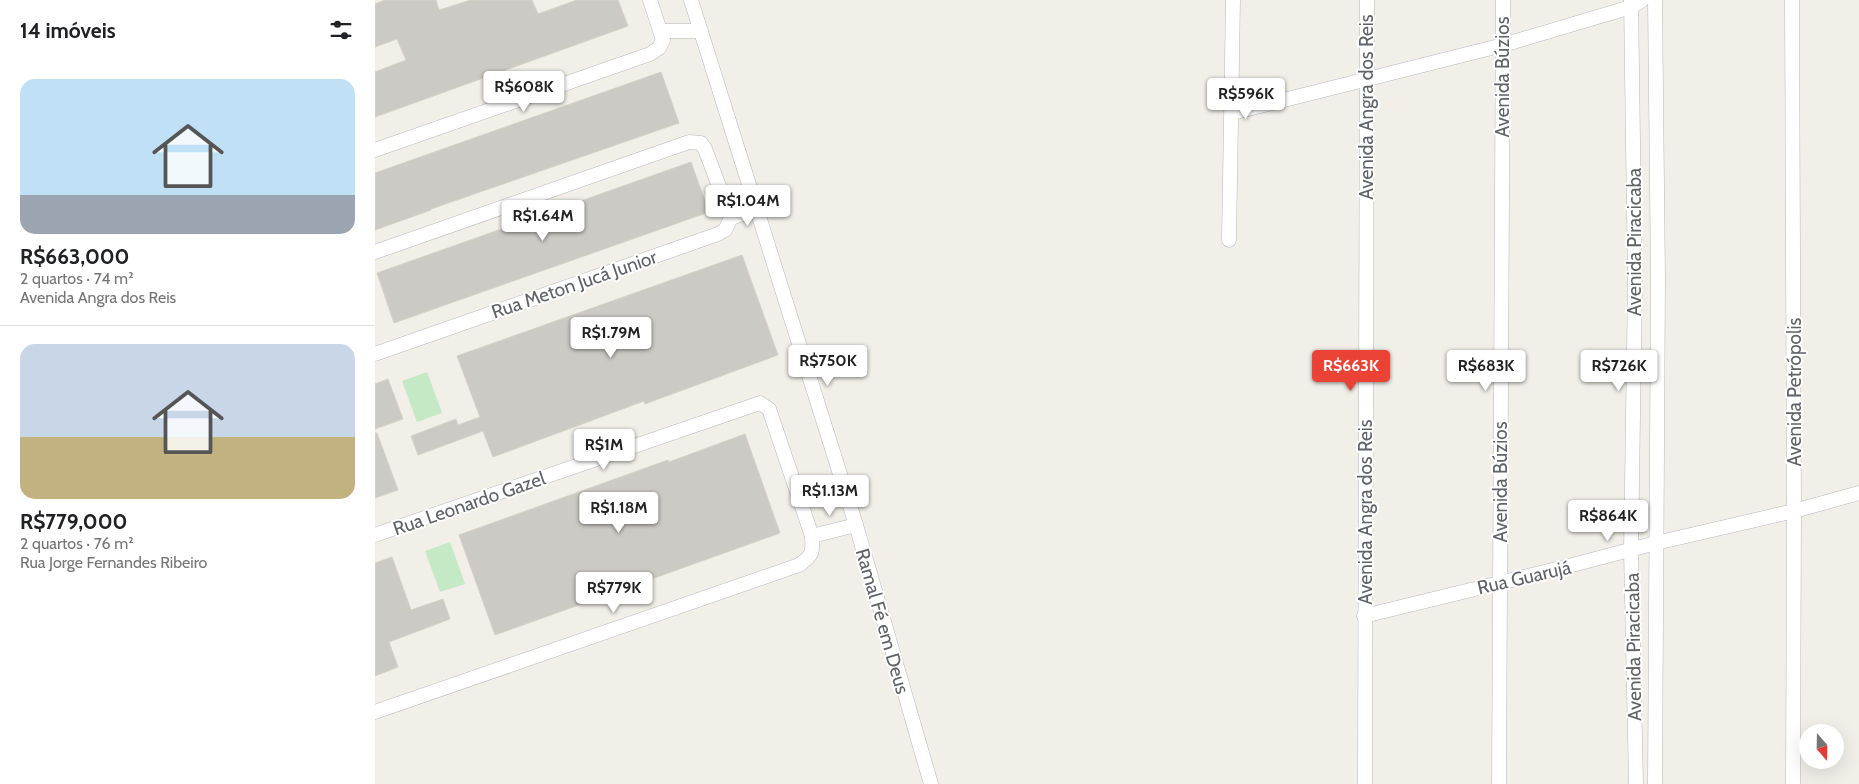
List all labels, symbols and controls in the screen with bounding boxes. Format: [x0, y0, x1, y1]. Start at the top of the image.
street label: Avenida Angra dos Reis [1355, 14, 1378, 200]
icon: filters [327, 16, 355, 44]
street label: Avenida Búzios [1491, 16, 1514, 138]
text: 14 imóveis [20, 18, 116, 43]
pin: R$608K [483, 70, 565, 113]
text: R$608K [494, 77, 554, 96]
pin: R$596K [1205, 78, 1287, 120]
text: R$596K [1218, 84, 1274, 103]
icon: home [143, 111, 233, 201]
street label: Avenida Piracicaba [1623, 168, 1646, 316]
pin: R$1.04M [702, 184, 794, 227]
text: R$1.04M [716, 191, 780, 210]
pin: R$1.64M [497, 200, 589, 242]
text: R$1.64M [512, 206, 574, 225]
text: R$663,000 [20, 244, 129, 269]
street label: Rua Meton Jucá Junior [488, 245, 660, 324]
text: 2 quartos · 74 m² [20, 269, 133, 288]
text: Avenida Angra dos Reis [20, 288, 176, 307]
pin: R$1.79M [565, 316, 657, 359]
street label: Avenida Petrópolis [1783, 317, 1806, 466]
text: R$1.79M [581, 323, 641, 342]
pin: R$750K [787, 344, 869, 387]
pin: R$663K [1310, 350, 1392, 392]
pin: R$683K [1445, 350, 1527, 392]
pin: R$726K [1578, 350, 1660, 392]
text: R$750K [799, 351, 857, 370]
text: R$663K [1323, 356, 1379, 375]
text: R$683K [1458, 356, 1514, 375]
text: R$726K [1592, 356, 1646, 375]
icon: home [143, 377, 233, 467]
street label: Avenida Angra dos Reis [1354, 419, 1377, 605]
street label: Avenida Búzios [1489, 421, 1512, 543]
pin: R$1M [574, 428, 634, 471]
text: R$1M [585, 435, 623, 454]
street label: Rua Leonardo Gazel [390, 466, 549, 540]
pin: R$1.13M [784, 474, 876, 517]
text: R$1.13M [802, 481, 858, 500]
pin: R$1.18M [573, 492, 665, 534]
text: R$1.18M [590, 498, 648, 517]
pin: R$864K [1567, 500, 1649, 542]
text: R$864K [1579, 506, 1637, 525]
text: R$779,000 [20, 509, 127, 534]
text: 2 quartos · 76 m² [20, 534, 133, 553]
street label: Ramal Fé em Deus [851, 546, 914, 697]
text: Rua Jorge Fernandes Ribeiro [20, 553, 207, 572]
street label: Rua Guarujá [1475, 556, 1573, 599]
pin: R$779K [573, 572, 655, 614]
street label: Avenida Piracicaba [1621, 573, 1646, 721]
text: R$779K [587, 578, 641, 597]
north arrow [1799, 724, 1844, 769]
map controls [1799, 724, 1844, 769]

